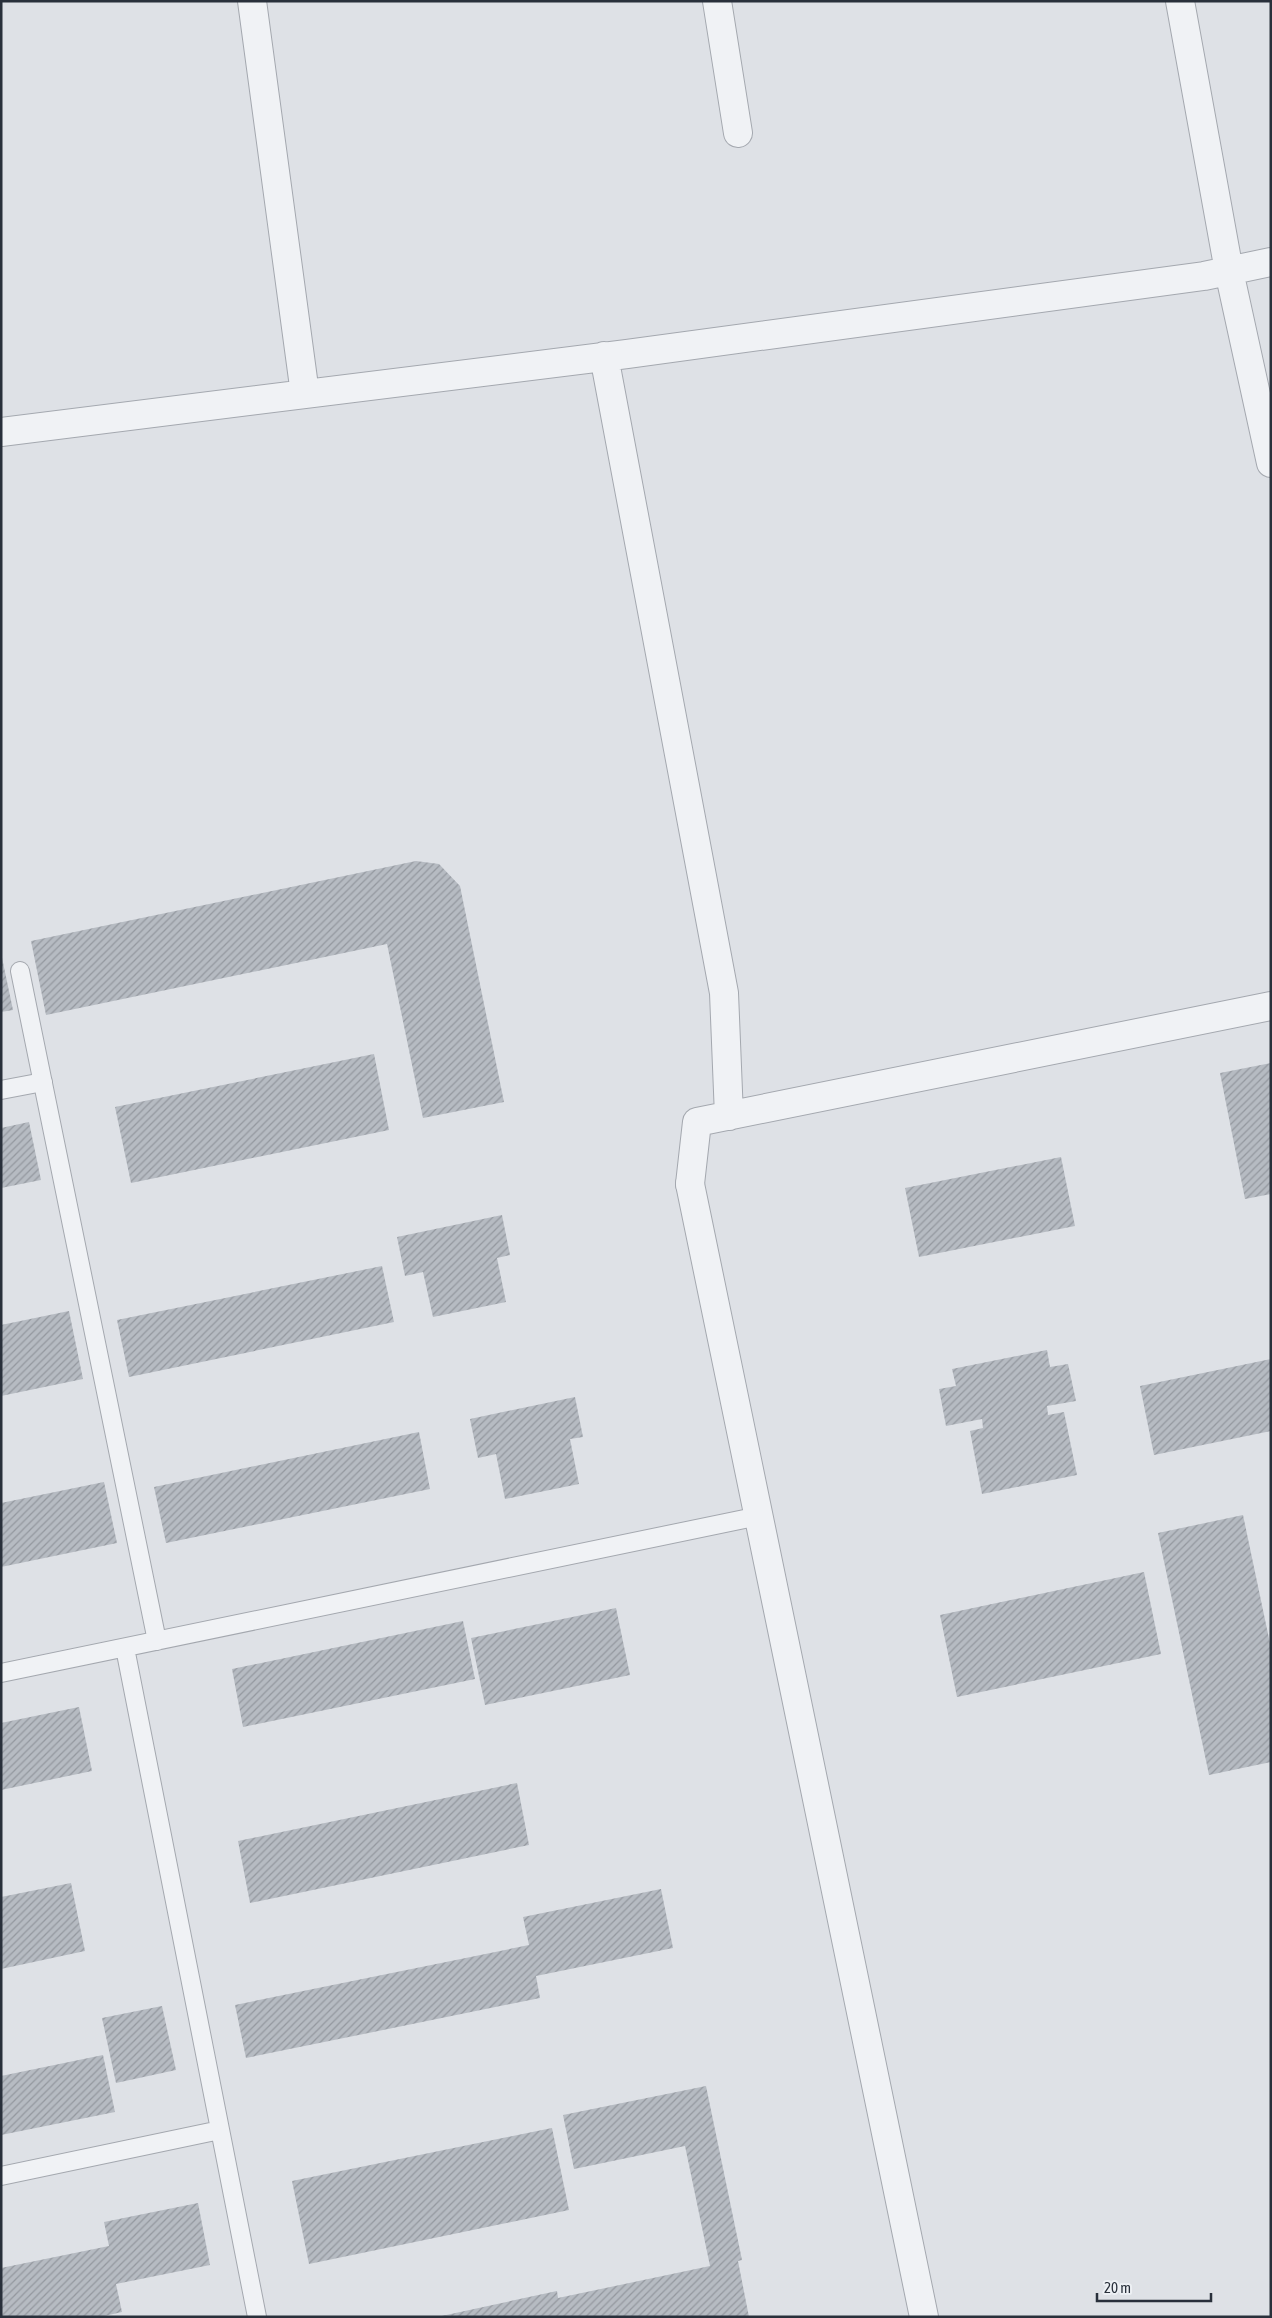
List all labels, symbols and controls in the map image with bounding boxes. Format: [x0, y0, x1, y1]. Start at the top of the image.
scale bar [1097, 2270, 1211, 2302]
text: 20 m [1104, 2279, 1131, 2296]

